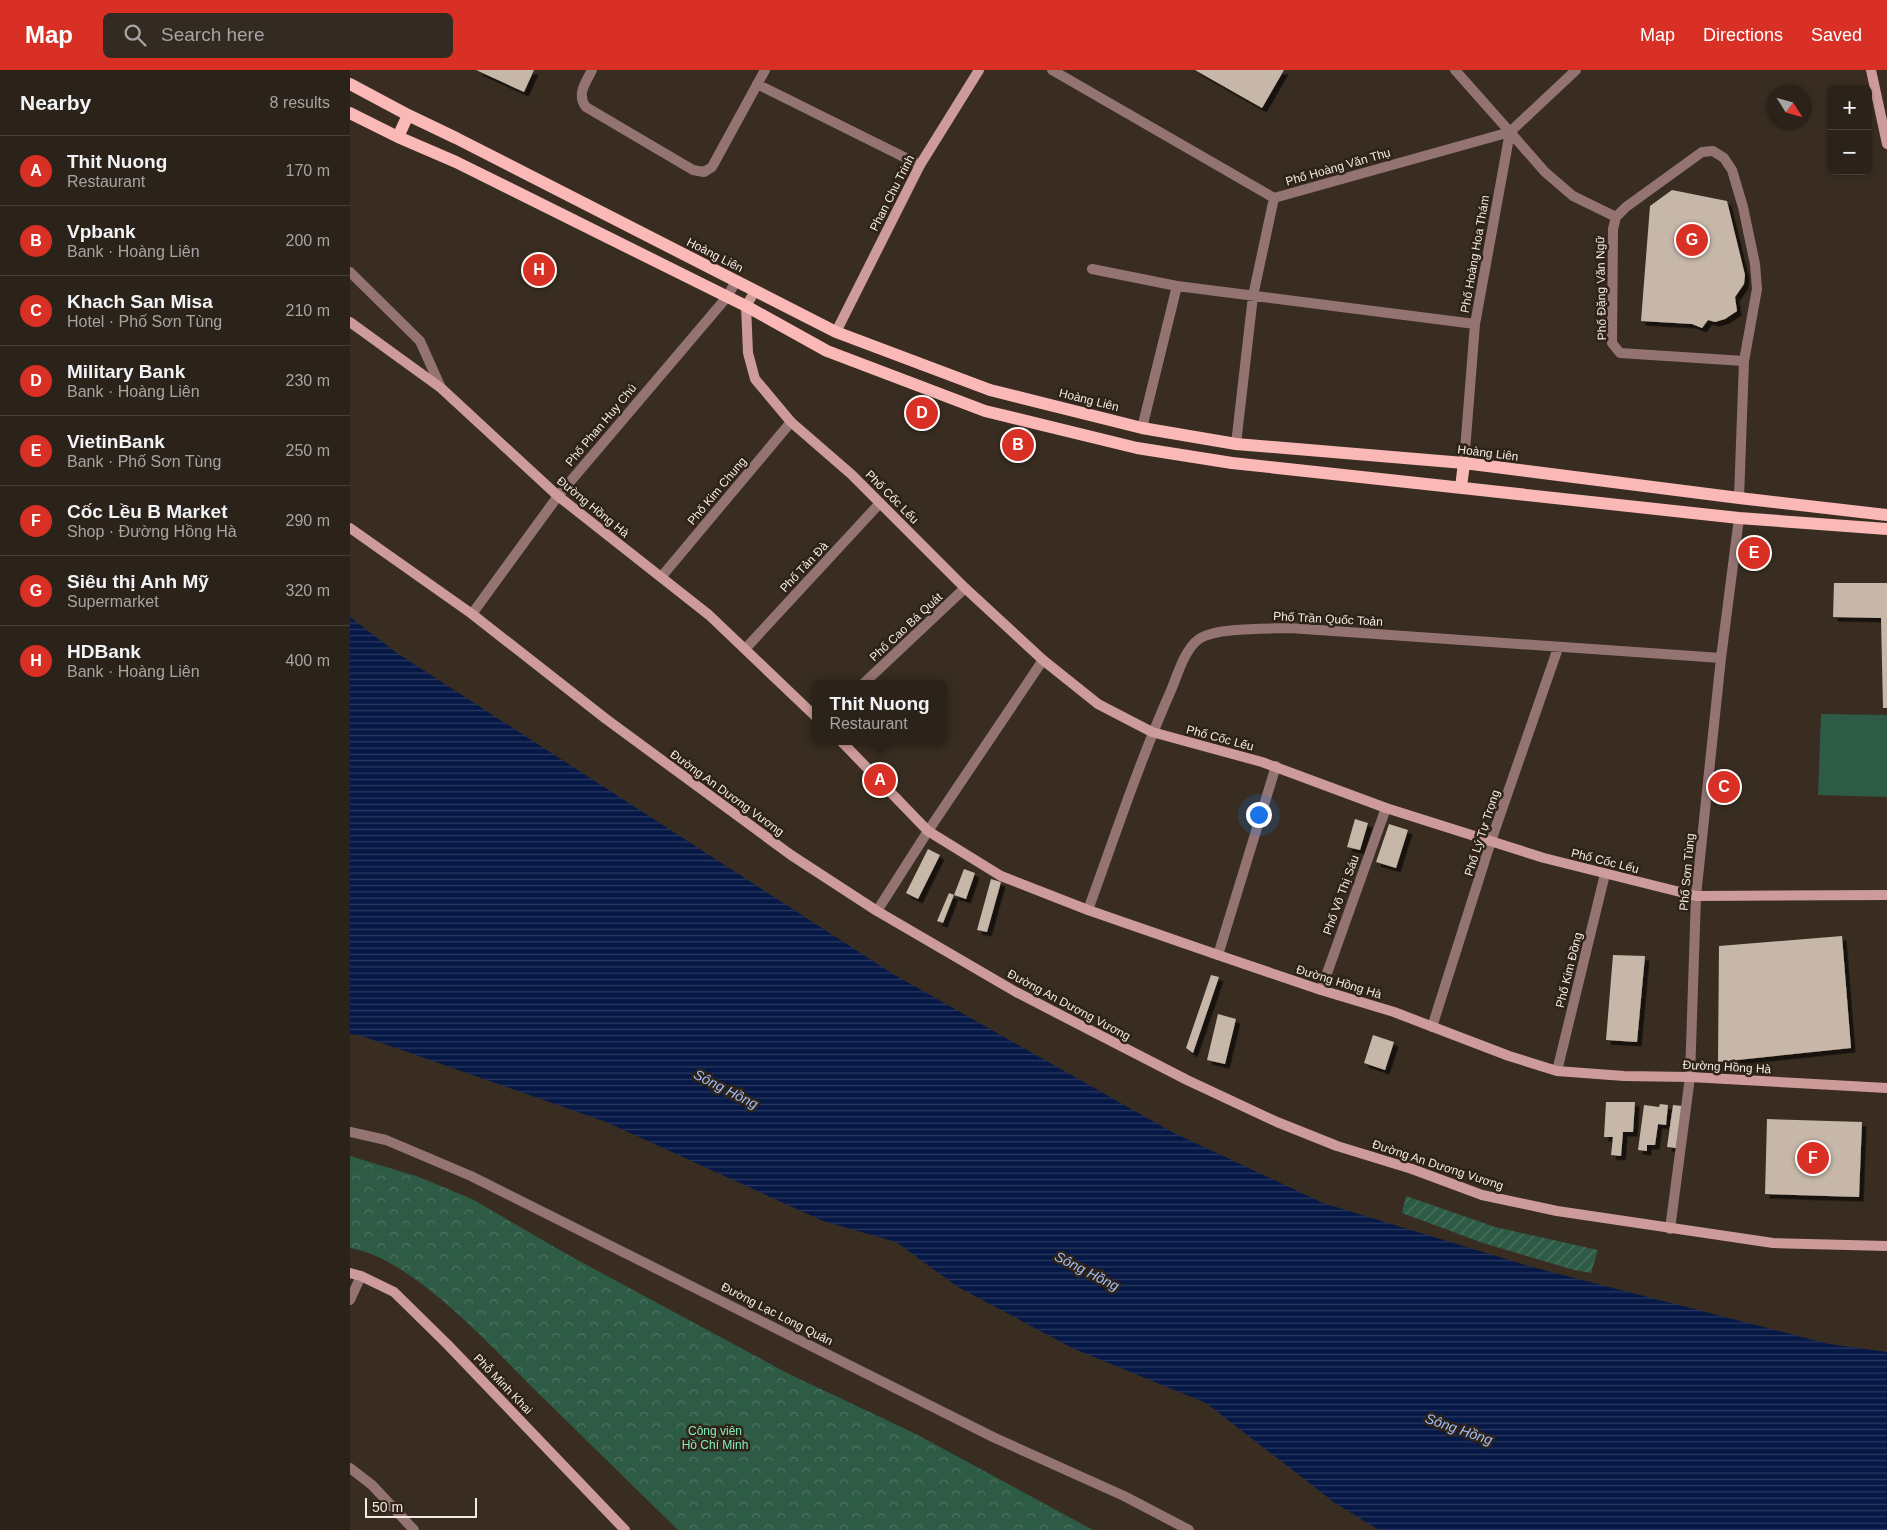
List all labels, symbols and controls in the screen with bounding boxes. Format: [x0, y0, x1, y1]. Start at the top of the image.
search box [103, 13, 453, 58]
text: Map [25, 21, 73, 48]
icon: search [121, 21, 149, 49]
text: Search here [161, 24, 265, 45]
text: Map [1640, 25, 1675, 45]
text: Directions [1703, 25, 1783, 45]
text: Saved [1811, 25, 1862, 45]
north arrow [1767, 85, 1812, 130]
map controls [1827, 85, 1872, 175]
button: + [1827, 85, 1872, 130]
text: Nearby [20, 91, 91, 114]
text: 8 results [270, 94, 330, 111]
button: − [1827, 130, 1872, 175]
street label: Phố Hoàng Văn Thụ [1284, 145, 1392, 189]
text: Thit Nuong [67, 151, 167, 172]
street label: Phan Chu Trinh [867, 153, 917, 233]
text: A [30, 162, 42, 179]
text: 170 m [286, 162, 330, 179]
text: Restaurant [67, 173, 145, 190]
street label: Phố Hoàng Hoa Thám [1458, 194, 1492, 314]
text: Vpbank [67, 221, 136, 242]
pin: G [1676, 221, 1708, 259]
text: B [30, 232, 42, 249]
text: 200 m [286, 232, 330, 249]
street label: Hoàng Liên [684, 235, 746, 275]
street label: Phố Đặng Văn Ngữ [1593, 236, 1609, 340]
text: Bank · Hoàng Liên [67, 243, 200, 260]
pin: H [523, 251, 555, 289]
text: Khach San Misa [67, 291, 213, 312]
text: C [30, 302, 42, 319]
text: 210 m [286, 302, 330, 319]
text: Hotel · Phố Sơn Tùng [67, 313, 222, 330]
text: Military Bank [67, 361, 185, 382]
text: D [30, 372, 42, 389]
text: 230 m [286, 372, 330, 389]
street label: Phố Phan Huy Chú [563, 381, 639, 469]
text: Bank · Hoàng Liên [67, 383, 200, 400]
street label: Hoàng Liên [1058, 386, 1120, 414]
pin: D [906, 394, 938, 432]
pin: B [1002, 426, 1034, 464]
text: VietinBank [67, 431, 165, 452]
text: E [31, 442, 41, 459]
text: 250 m [286, 442, 330, 459]
street label: Hoàng Liên [1457, 442, 1519, 464]
text: Bank · Phố Sơn Tùng [67, 453, 221, 470]
street label: Phố Kim Chung [685, 454, 749, 528]
street label: Phố Cốc Lếu [863, 468, 921, 526]
street label: Đường Hồng Hà [554, 474, 632, 541]
text: Cốc Lều B Market [67, 501, 227, 522]
text: F [31, 512, 41, 529]
text: 290 m [286, 512, 330, 529]
text: Shop · Đường Hồng Hà [67, 523, 237, 540]
pin: E [1738, 534, 1770, 572]
street label: Phố Tản Đà [777, 539, 831, 595]
text: Siêu thị Anh Mỹ [67, 571, 209, 592]
text: G [30, 582, 42, 599]
text: 320 m [286, 582, 330, 599]
street label: Phố Cao Bá Quát [867, 589, 946, 664]
text: Supermarket [67, 593, 159, 610]
street label: Phố Trần Quốc Toản [1273, 609, 1383, 629]
text: HDBank [67, 641, 141, 662]
text: H [30, 652, 42, 669]
text: 400 m [286, 652, 330, 669]
text: Bank · Hoàng Liên [67, 663, 200, 680]
popup [812, 680, 947, 745]
text: Thit Nuong [829, 693, 930, 714]
text: Restaurant [829, 715, 908, 732]
street label: Phố Cốc Lếu [1185, 722, 1255, 754]
street label: Đường An Dương Vương [667, 747, 787, 839]
pin: A [864, 761, 896, 799]
pin: C [1708, 768, 1740, 806]
street label: Phố Lý Tự Trọng [1461, 788, 1503, 878]
your location [1246, 802, 1272, 828]
street label: Phố Sơn Tùng [1677, 833, 1697, 911]
street label: Phố Cốc Lếu [1570, 846, 1640, 876]
street label: Phố Võ Thị Sáu [1320, 853, 1362, 937]
street label: Phố Kim Đồng [1553, 931, 1585, 1009]
street label: Đường Hồng Hà [1295, 962, 1384, 1002]
street label: Đường An Dương Vương [1005, 967, 1133, 1043]
street label: Đường Hồng Hà [1682, 1058, 1772, 1076]
water label: Sông Hồng [691, 1066, 761, 1112]
street label: Đường An Dương Vương [1371, 1137, 1505, 1193]
pin: F [1797, 1139, 1829, 1177]
water label: Sông Hồng [1052, 1248, 1122, 1294]
street label: Đường Lạc Long Quân [719, 1280, 835, 1348]
street label: Phỗ Minh Khai [471, 1350, 536, 1417]
water label: Sông Hồng [1423, 1410, 1495, 1448]
park label: Công viên Hồ Chí Minh [682, 1424, 748, 1452]
scale bar [365, 1495, 478, 1518]
text: 50 m [372, 1499, 403, 1515]

